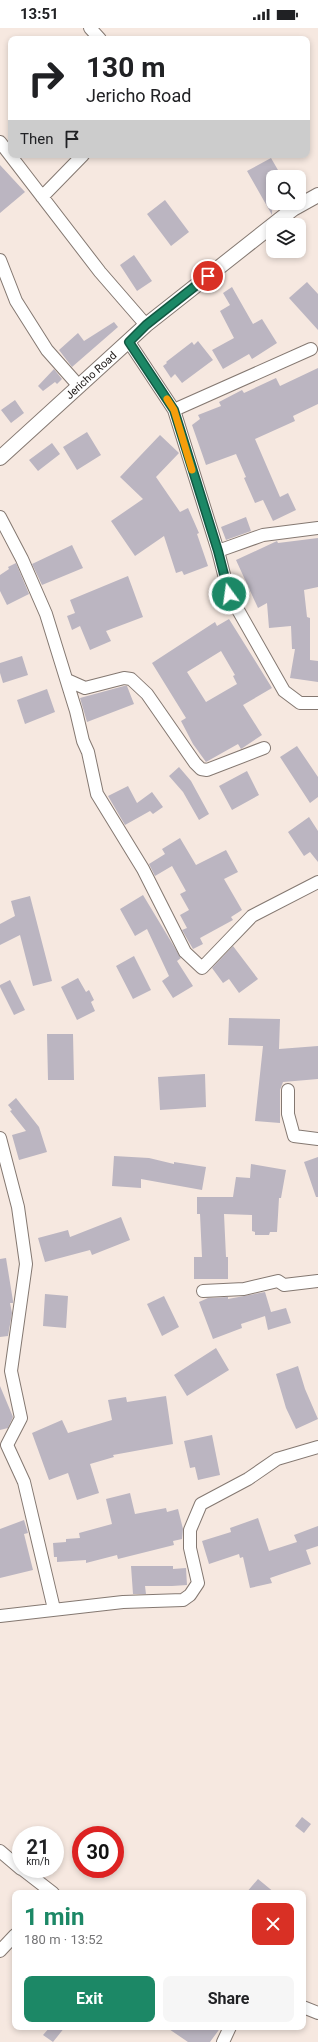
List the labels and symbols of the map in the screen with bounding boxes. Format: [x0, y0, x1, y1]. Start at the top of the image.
pin [191, 259, 225, 293]
street label: Jericho Road [63, 349, 119, 402]
position arrow [208, 573, 250, 615]
speed limit sign: 30 [72, 1826, 124, 1878]

